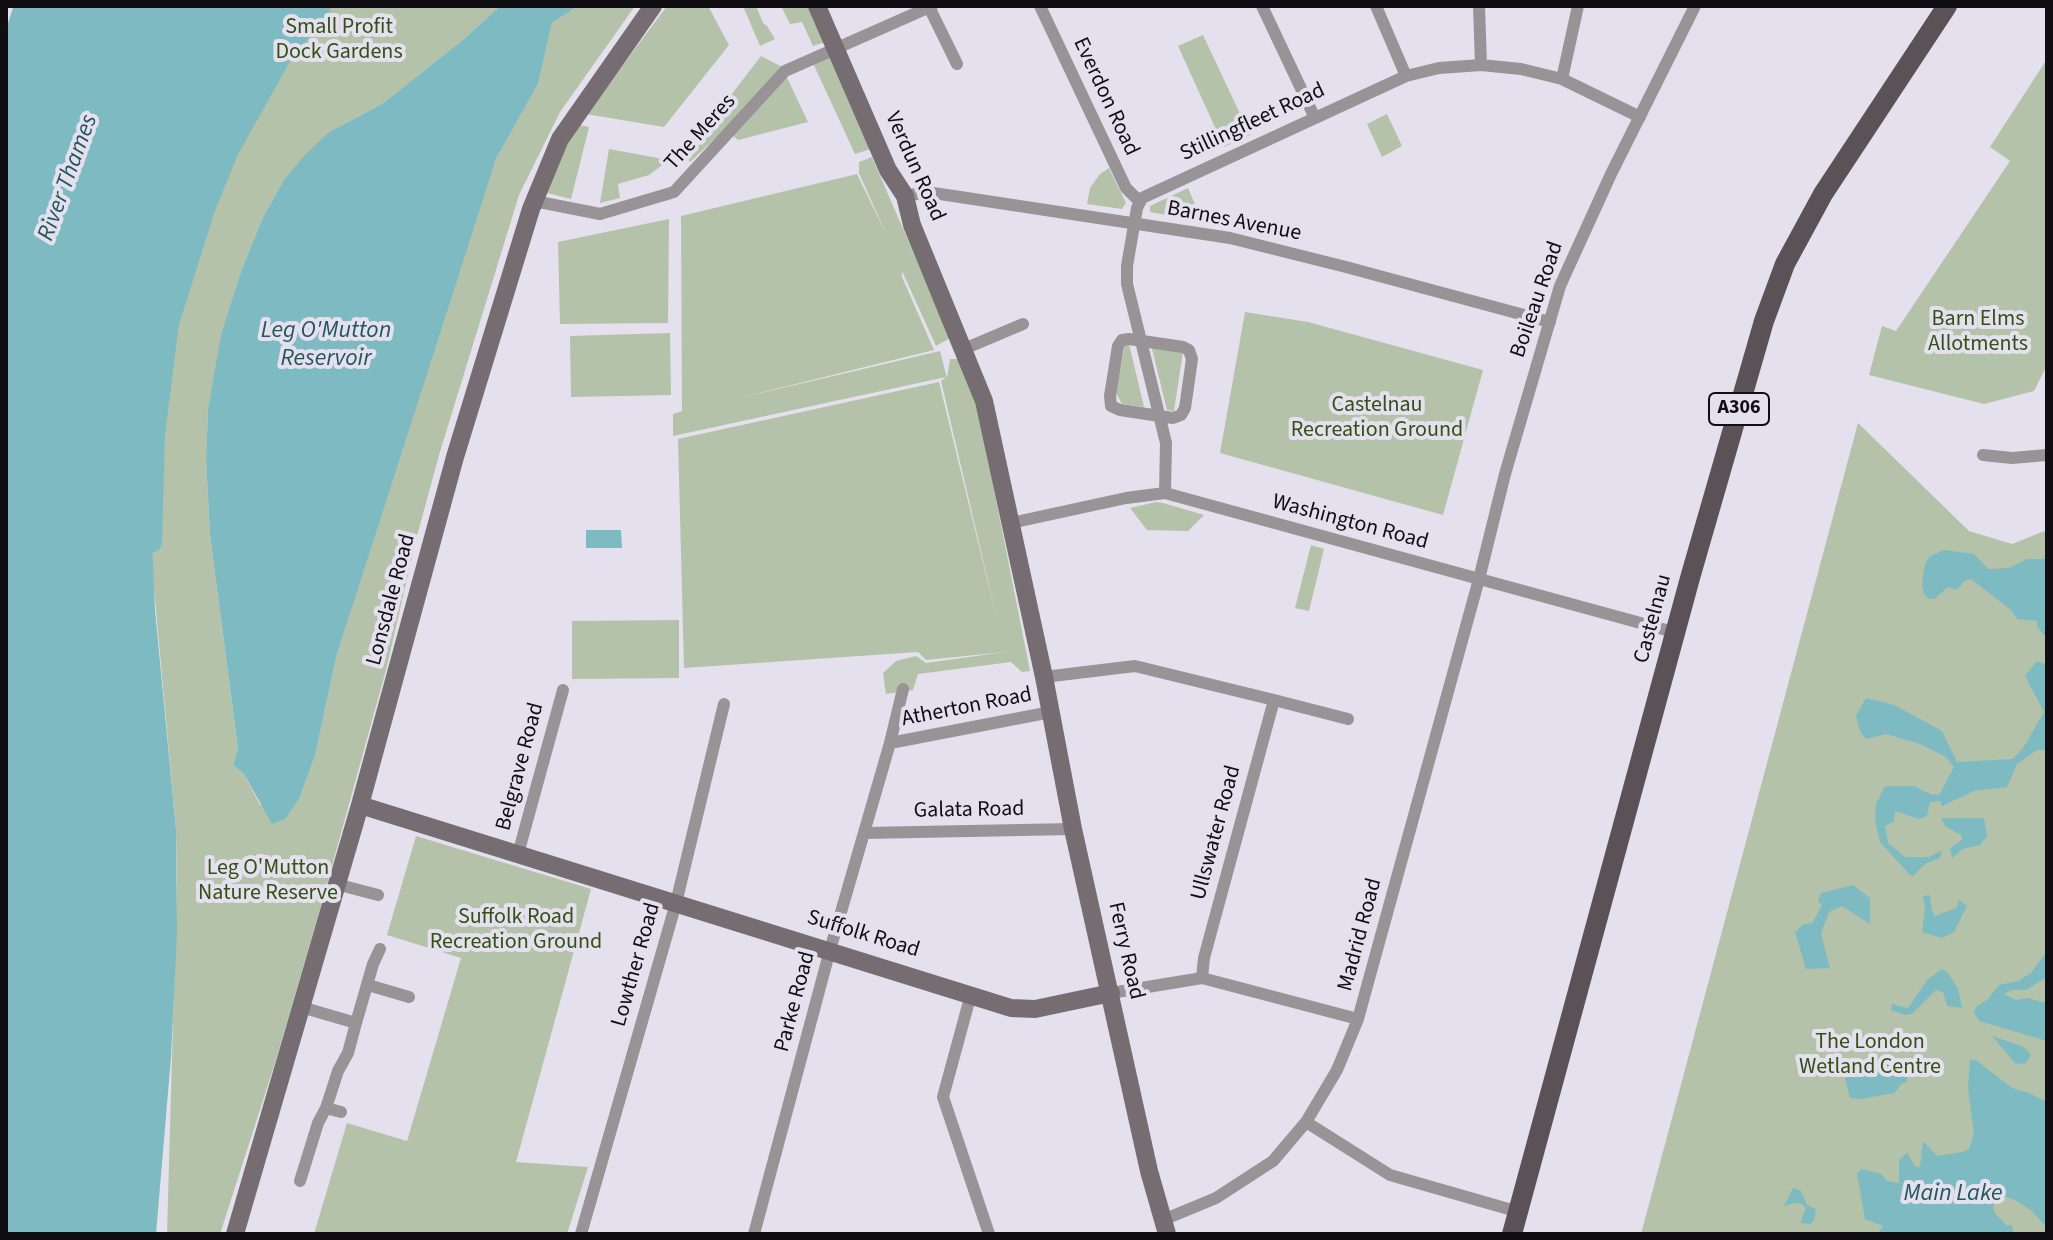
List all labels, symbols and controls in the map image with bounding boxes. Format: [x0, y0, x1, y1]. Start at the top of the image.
park label: Small Profit Dock Gardens [275, 15, 403, 66]
street label: Everdon Road [1066, 34, 1144, 160]
street label: Stillingfleet Road [1176, 78, 1330, 168]
street label: The Meres [660, 89, 742, 177]
street label: Verdun Road [878, 108, 950, 226]
water label: River Thames [33, 111, 105, 245]
street label: Barnes Avenue [1165, 196, 1303, 248]
street label: Boileau Road [1506, 238, 1570, 362]
park label: Barn Elms Allotments [1928, 307, 2028, 358]
water label: Leg O'Mutton Reservoir [261, 318, 391, 374]
park label: Castelnau Recreation Ground [1291, 393, 1463, 444]
road number: A306 [1709, 393, 1769, 425]
street label: Washington Road [1269, 489, 1431, 557]
street label: Lonsdale Road [362, 531, 422, 669]
street label: Castelnau [1629, 572, 1679, 666]
street label: Atherton Road [900, 682, 1034, 734]
street label: Belgrave Road [491, 700, 551, 834]
street label: Ullswater Road [1186, 763, 1248, 903]
street label: Galata Road [913, 797, 1025, 825]
park label: Leg O'Mutton Nature Reserve [198, 856, 338, 908]
street label: Madrid Road [1333, 875, 1389, 995]
street label: Lowther Road [607, 900, 667, 1030]
street label: Ferry Road [1101, 900, 1149, 1002]
park label: Suffolk Road Recreation Ground [430, 905, 602, 956]
street label: Suffolk Road [804, 905, 922, 965]
street label: Parke Road [770, 949, 822, 1055]
park label: The London Wetland Centre [1799, 1030, 1941, 1082]
water label: Main Lake [1903, 1181, 2003, 1209]

